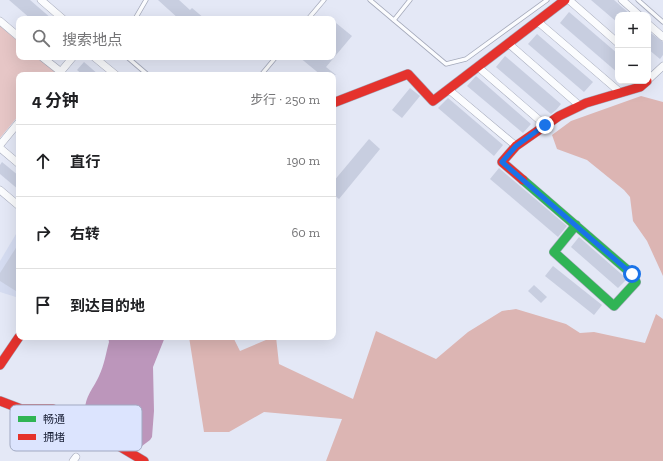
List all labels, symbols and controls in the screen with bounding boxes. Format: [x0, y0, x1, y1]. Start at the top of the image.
map controls [615, 12, 651, 84]
button: + [615, 12, 651, 48]
search box [16, 16, 336, 60]
icon: search [30, 27, 52, 49]
text: 搜索地点 [62, 31, 122, 49]
button: − [615, 48, 651, 84]
text: 4 分钟 [32, 90, 79, 110]
text: 步行 · 250 m [250, 92, 320, 107]
route end [536, 116, 554, 134]
icon: ahead [32, 150, 54, 172]
text: 直行 [70, 153, 100, 171]
text: 190 m [286, 153, 320, 168]
icon: right [32, 222, 54, 244]
text: 右转 [70, 225, 100, 243]
text: 60 m [291, 225, 320, 240]
route start [623, 265, 641, 283]
icon: arrive [32, 294, 54, 316]
text: 到达目的地 [70, 297, 145, 315]
legend [10, 405, 142, 451]
text: 畅通 [43, 413, 65, 426]
text: 拥堵 [43, 431, 65, 444]

